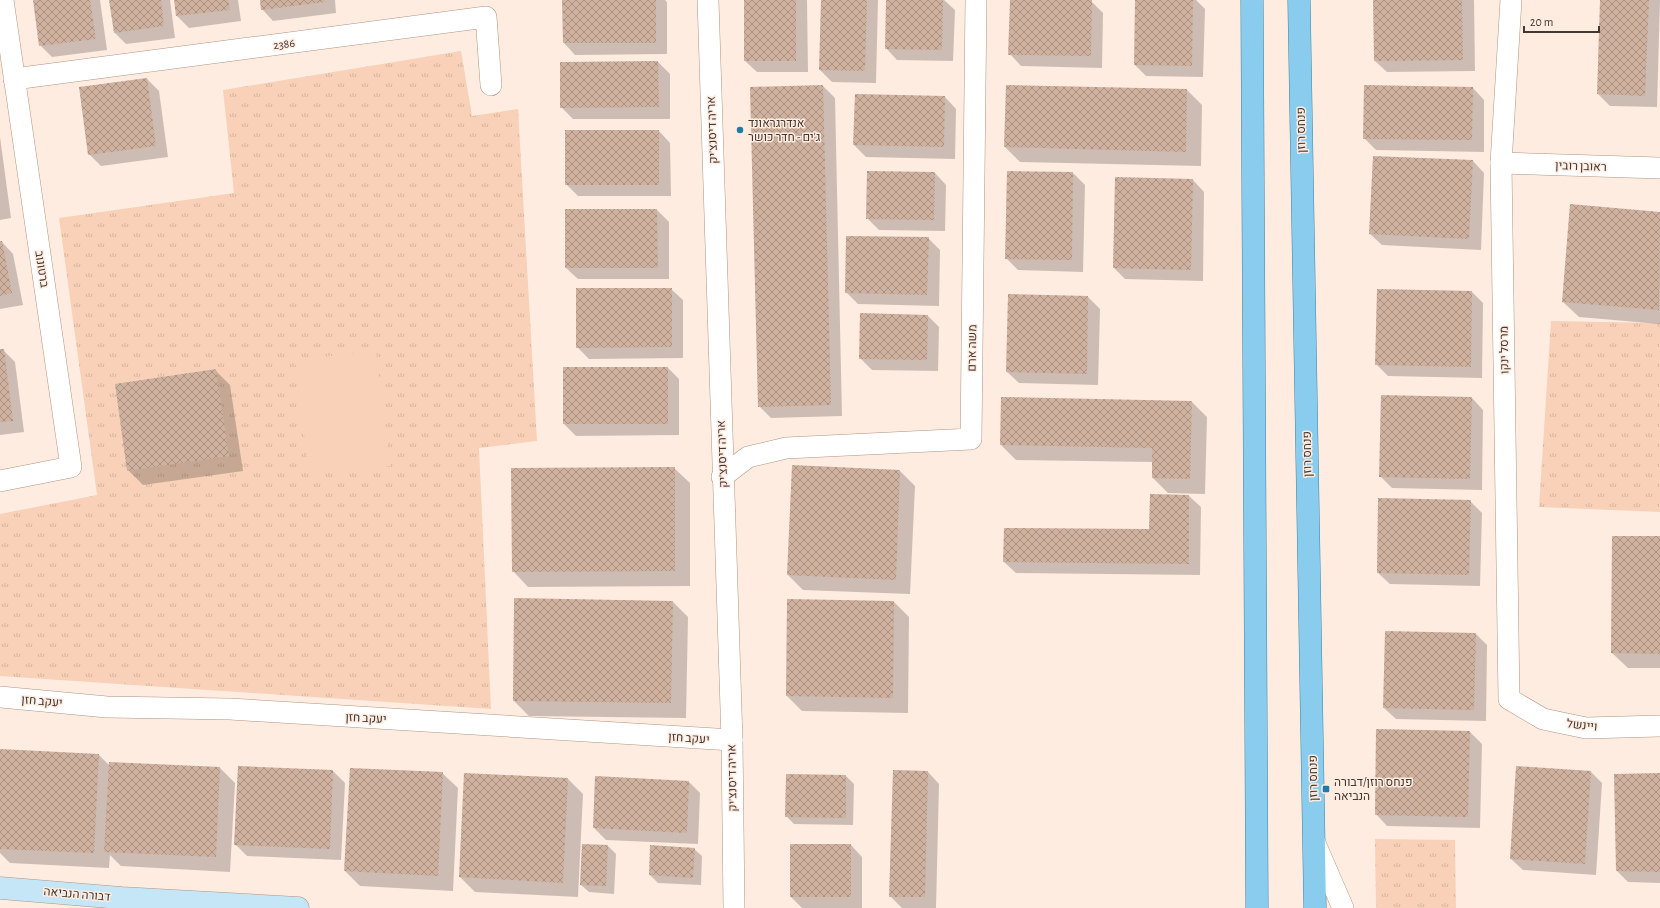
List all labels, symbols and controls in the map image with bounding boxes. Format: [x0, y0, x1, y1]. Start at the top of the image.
scale bar [1524, 8, 1599, 34]
text: 20 m [1530, 16, 1553, 28]
street label: 2386 [272, 37, 296, 51]
street label: אריה דיסנצ'יק [705, 96, 719, 164]
street label: פנחס רוזן [1295, 107, 1307, 153]
place label: אנדרגראונד ג'ים - חדר כושר [748, 117, 821, 143]
marker: אנדרגראונד ג'ים - חדר כושר [735, 125, 745, 135]
street label: ראובן רובין [1555, 159, 1607, 173]
street label: ברטונוב [33, 250, 51, 289]
street label: משה ארם [966, 324, 978, 372]
street label: מרסל ינקו [1498, 326, 1510, 374]
street label: אריה דיסנצ'יק [715, 420, 729, 488]
street label: פנחס רוזן [1301, 431, 1313, 477]
street label: יעקב חזן [21, 693, 63, 709]
street label: יעקב חזן [345, 711, 387, 725]
street label: ויינשל [1566, 717, 1598, 733]
street label: יעקב חזן [668, 731, 710, 745]
street label: אריה דיסנצ'יק [725, 744, 739, 812]
street label: פנחס רוזן [1307, 755, 1319, 801]
place label: פנחס רוזן/דבורה הנביאה [1334, 776, 1412, 802]
marker: פנחס רוזן/דבורה הנביאה [1321, 784, 1331, 794]
street label: דבורה הנביאה [43, 885, 111, 903]

